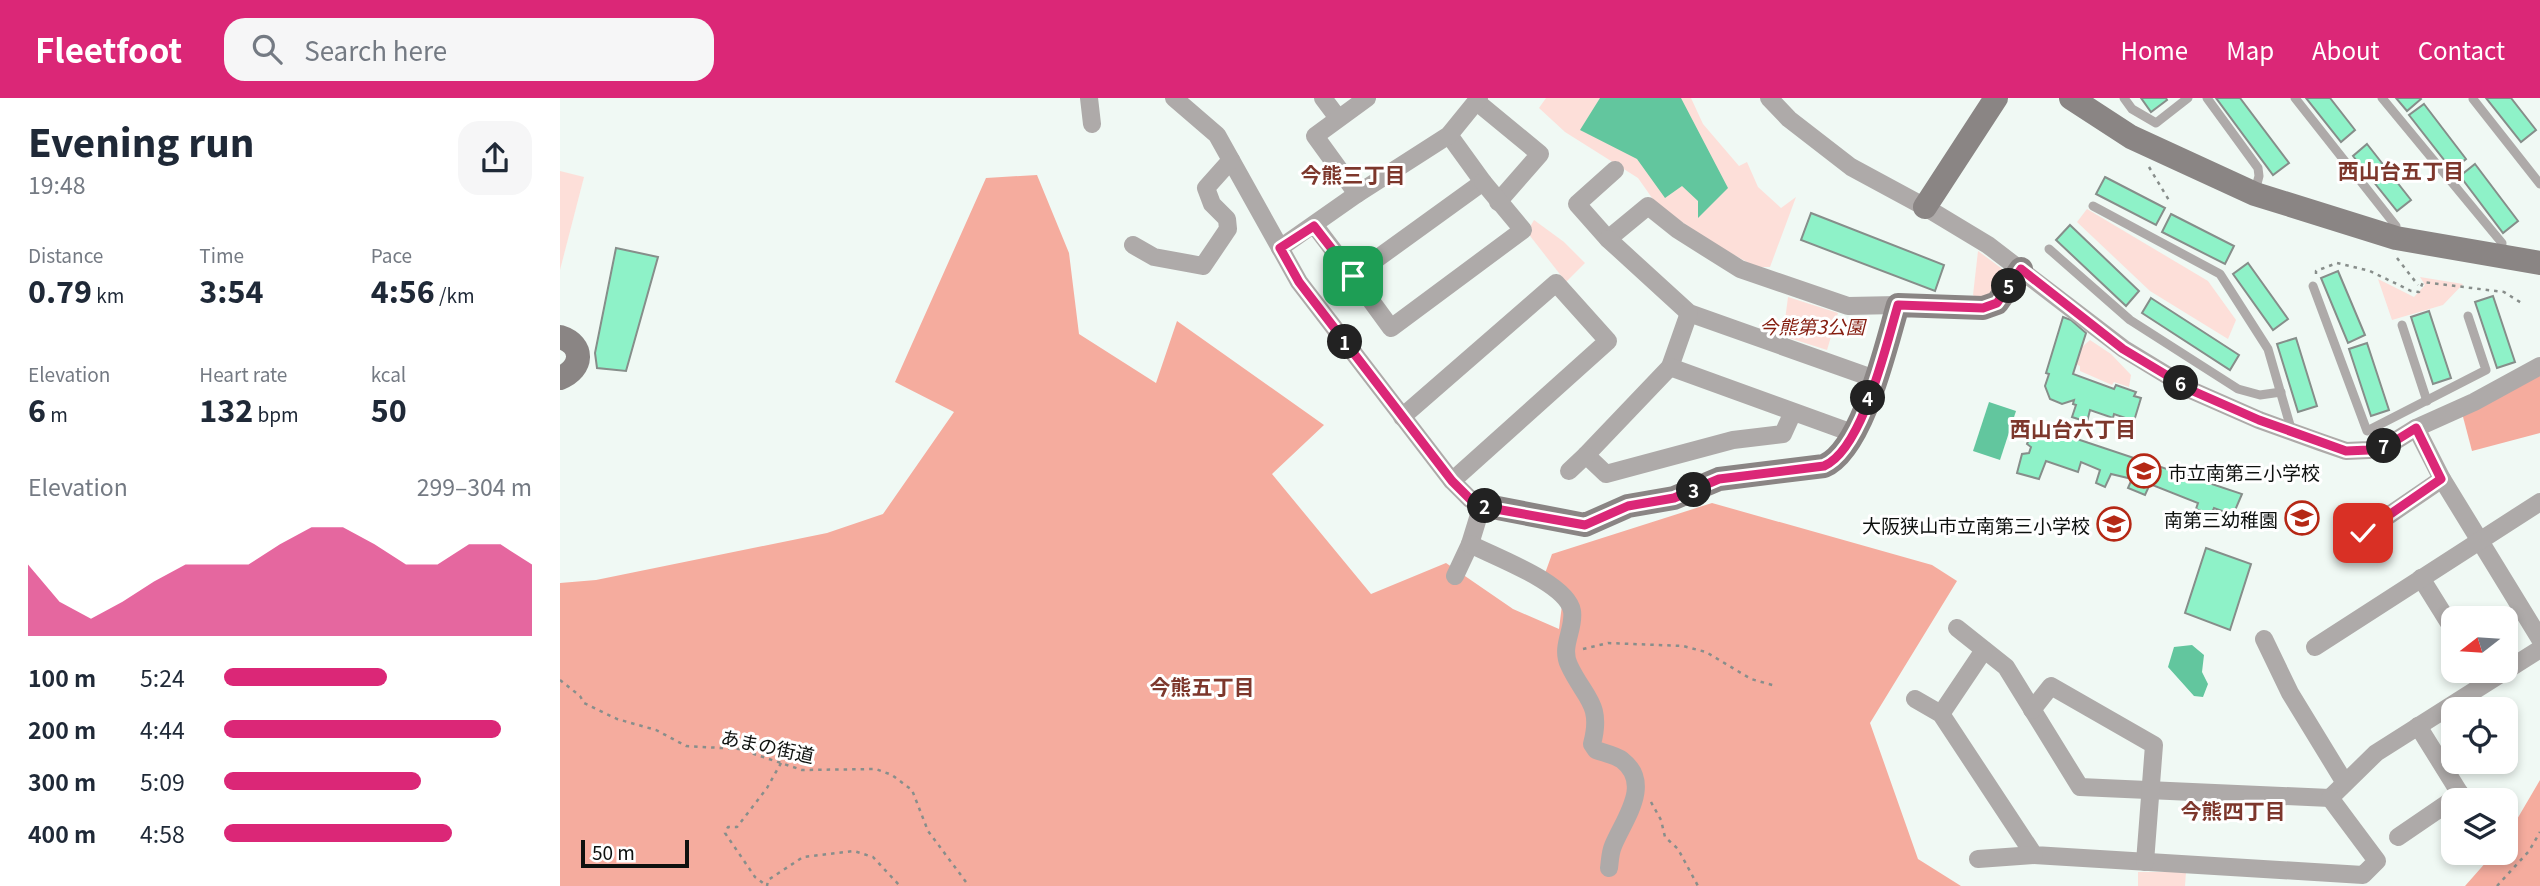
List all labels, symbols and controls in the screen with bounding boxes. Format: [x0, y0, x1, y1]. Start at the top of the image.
search box [224, 18, 714, 81]
text: Fleetfoot [35, 25, 182, 73]
icon: search [248, 30, 286, 68]
text: Search here [304, 31, 447, 68]
text: Home [2121, 32, 2188, 67]
text: Map [2226, 32, 2274, 67]
text: About [2312, 32, 2380, 67]
text: Contact [2418, 32, 2505, 67]
text: Evening run [28, 113, 254, 168]
button: share [458, 121, 532, 195]
district label: 西山台五丁目 [2338, 155, 2464, 185]
district label: 今熊三丁目 [1301, 159, 1406, 189]
text: 19:48 [28, 167, 85, 201]
text: Distance [28, 241, 103, 268]
text: Time [199, 241, 244, 268]
text: Pace [371, 241, 412, 268]
pin [1323, 246, 1383, 306]
icon: arrive [1334, 257, 1372, 295]
text: 0.79 [28, 268, 92, 312]
text: 3:54 [199, 268, 263, 312]
text: 4:56 [371, 268, 435, 312]
pin: 5 [1992, 268, 2026, 304]
text: 5 [2003, 272, 2014, 299]
text: km [92, 281, 124, 308]
text: /km [435, 281, 475, 308]
park label: 今熊第3公園 [1759, 312, 1868, 339]
pin: 1 [1328, 324, 1362, 360]
text: 1 [1339, 328, 1350, 355]
text: Elevation [28, 360, 110, 387]
text: Heart rate [199, 360, 287, 387]
text: kcal [371, 360, 406, 387]
pin: 6 [2164, 366, 2198, 400]
text: 6 [2175, 369, 2186, 396]
pin: 4 [1850, 380, 1886, 416]
text: 4 [1862, 384, 1873, 411]
text: 6 [28, 387, 46, 431]
text: 132 [199, 387, 253, 431]
text: 50 [371, 387, 407, 431]
text: m [46, 400, 68, 427]
text: bpm [253, 400, 299, 427]
district label: 西山台六丁目 [2010, 413, 2136, 443]
pin: 7 [2366, 428, 2402, 464]
text: 7 [2378, 432, 2389, 459]
school or university icon: 市立南第三小学校 [2125, 452, 2163, 490]
place label: 市立南第三小学校 [2168, 458, 2320, 485]
text: Elevation [28, 469, 128, 503]
text: 299–304 m [417, 469, 532, 503]
pin: 3 [1676, 472, 1712, 508]
text: 3 [1688, 476, 1699, 503]
pin: 2 [1468, 488, 1502, 524]
text: 2 [1479, 492, 1490, 519]
school or university icon: 南第三幼稚園 [2283, 499, 2321, 537]
pin [2333, 503, 2393, 563]
school or university icon: 大阪狭山市立南第三小学校 [2095, 505, 2133, 543]
place label: 南第三幼稚園 [2164, 505, 2278, 532]
place label: 大阪狭山市立南第三小学校 [1862, 511, 2090, 538]
icon: check [2344, 514, 2382, 552]
north arrow [2441, 606, 2518, 682]
map controls [2441, 606, 2518, 865]
text: 100 m [28, 660, 96, 694]
text: 5:24 [140, 660, 185, 694]
district label: 今熊五丁目 [1150, 671, 1255, 701]
button: locate [2441, 697, 2518, 774]
text: 200 m [28, 712, 96, 746]
text: 4:44 [140, 712, 185, 746]
street label: あまの街道 [719, 722, 817, 768]
text: 300 m [28, 764, 96, 798]
text: 5:09 [140, 764, 185, 798]
button: layers [2441, 788, 2518, 865]
district label: 今熊四丁目 [2181, 795, 2286, 825]
text: 400 m [28, 816, 96, 850]
text: 4:58 [140, 816, 185, 850]
scale bar [581, 837, 690, 869]
text: 50 m [592, 838, 635, 865]

